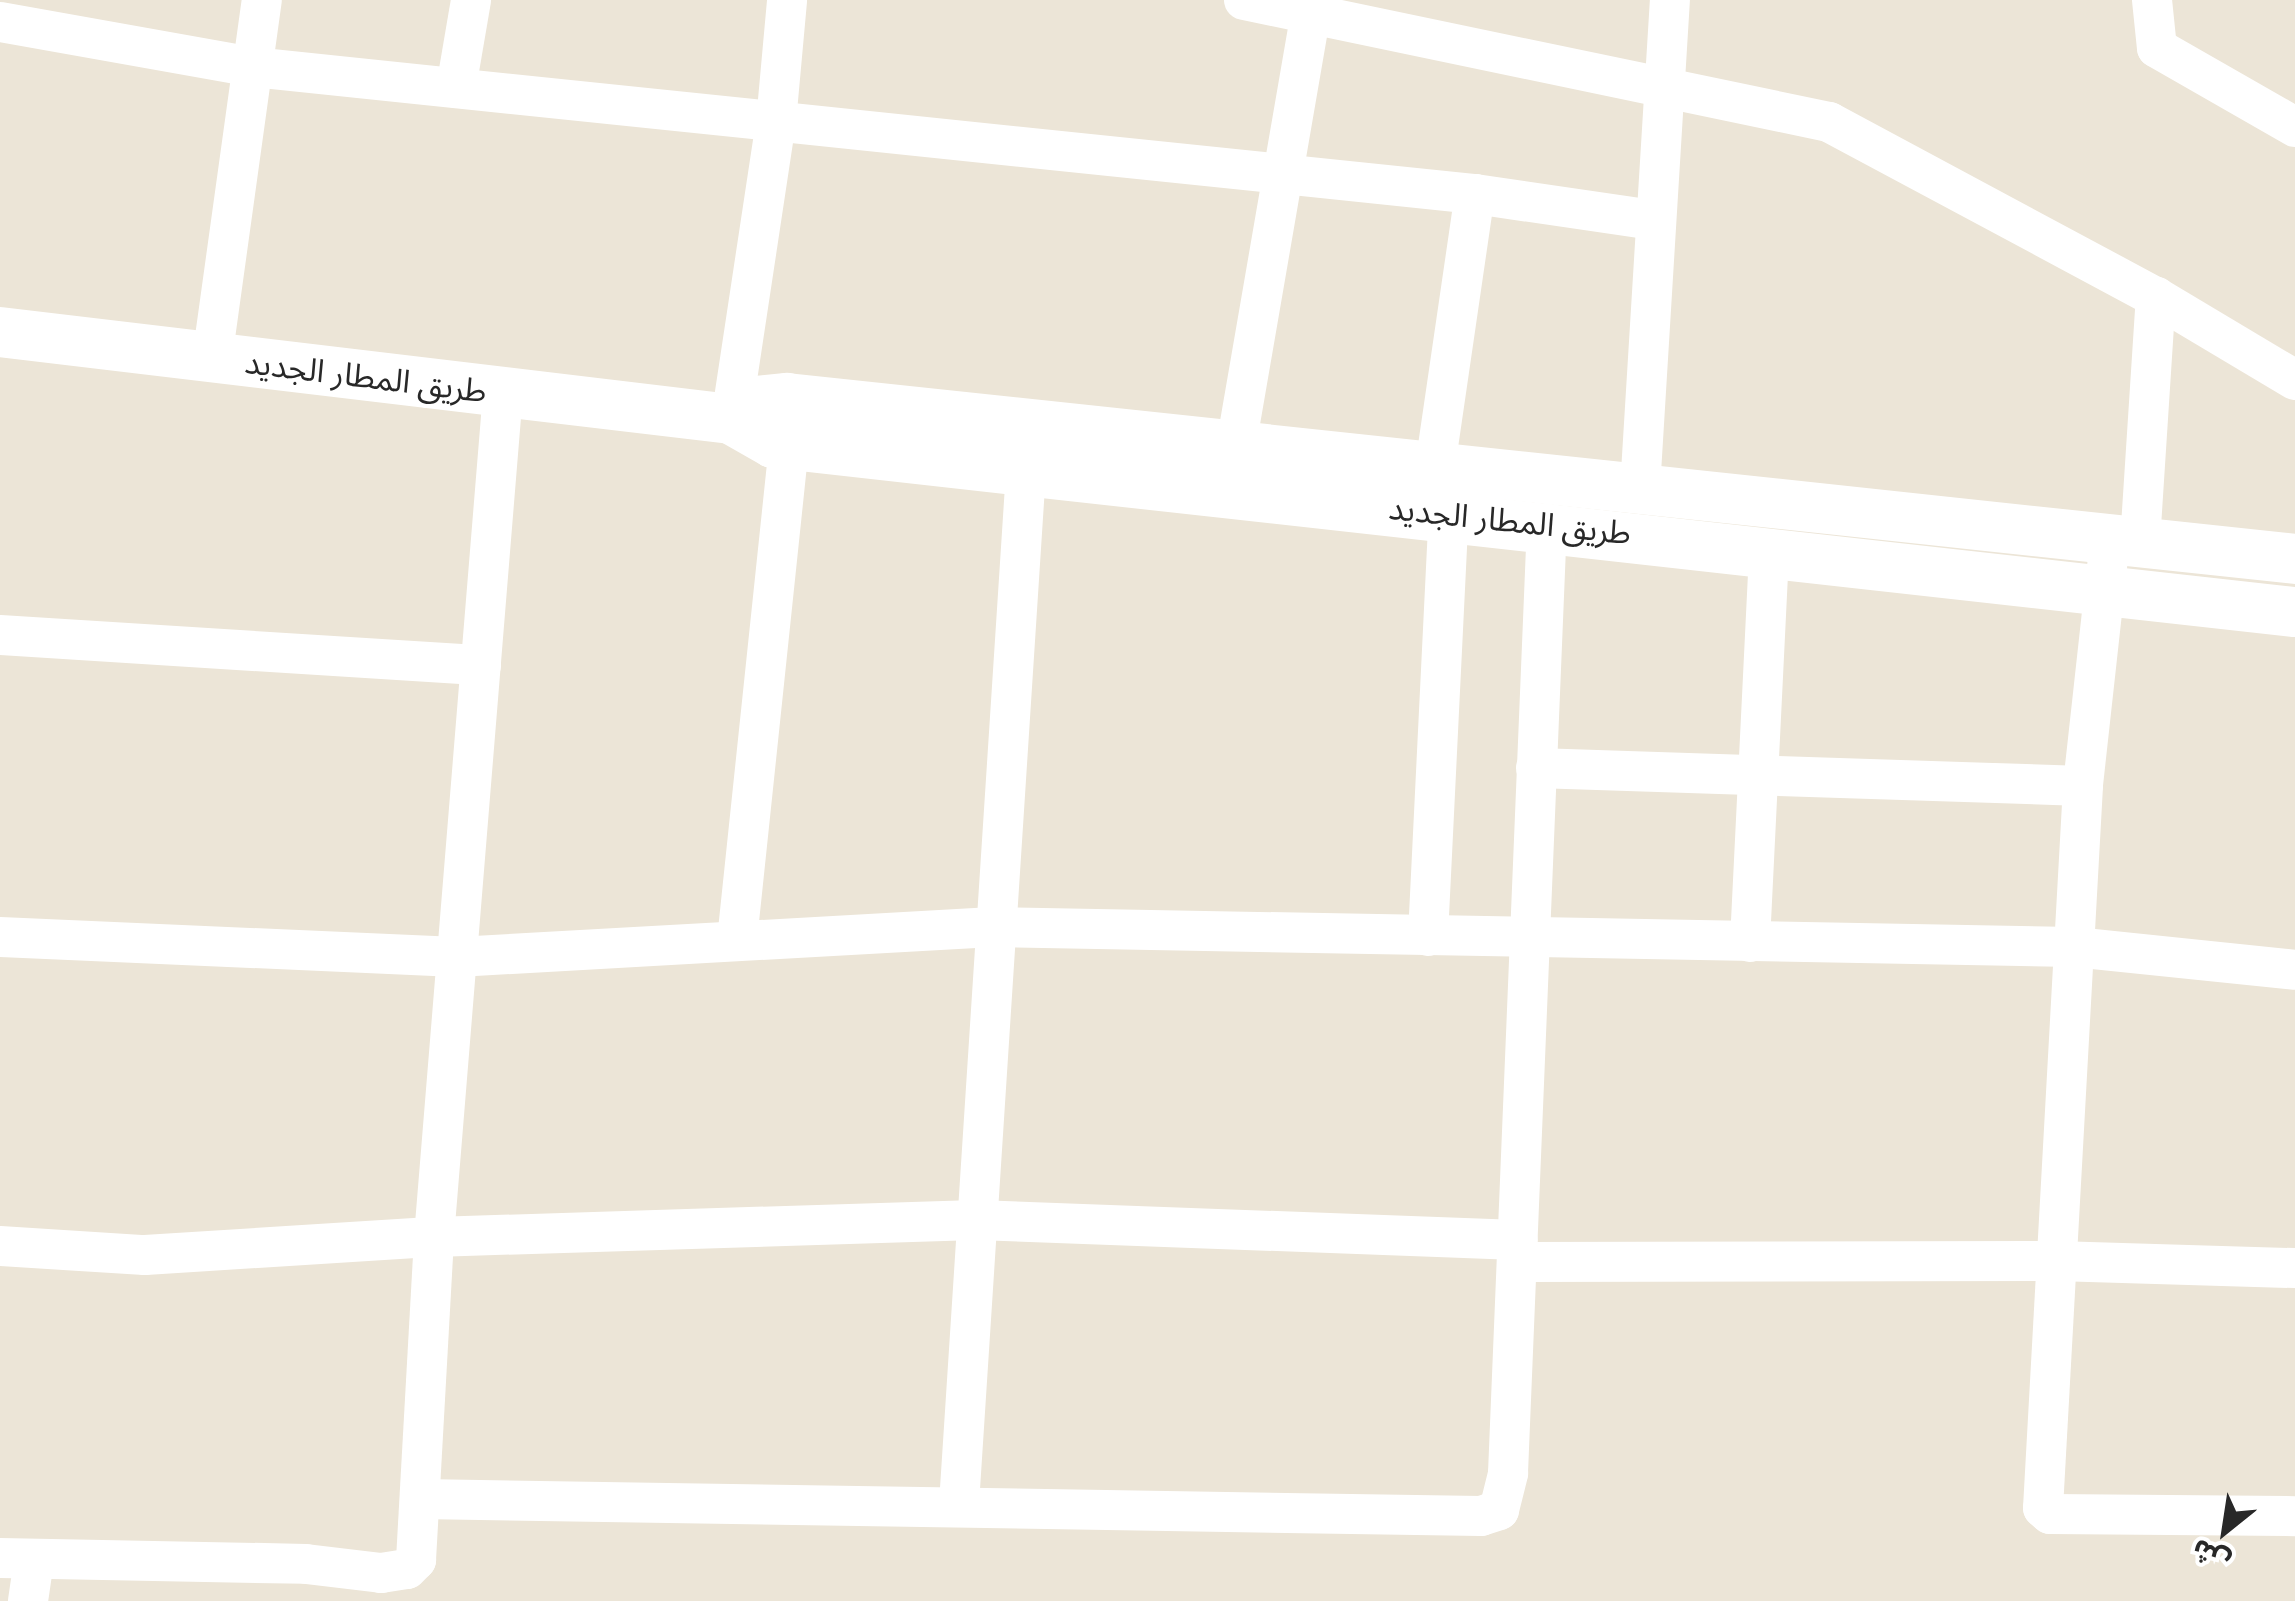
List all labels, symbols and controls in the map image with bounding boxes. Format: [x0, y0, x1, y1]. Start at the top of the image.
street label: طريق المطار الجديد [243, 342, 489, 410]
street label: طريق المطار الجديد [1387, 488, 1633, 552]
north arrow [2175, 1481, 2275, 1581]
text: ش [2185, 1533, 2235, 1581]

